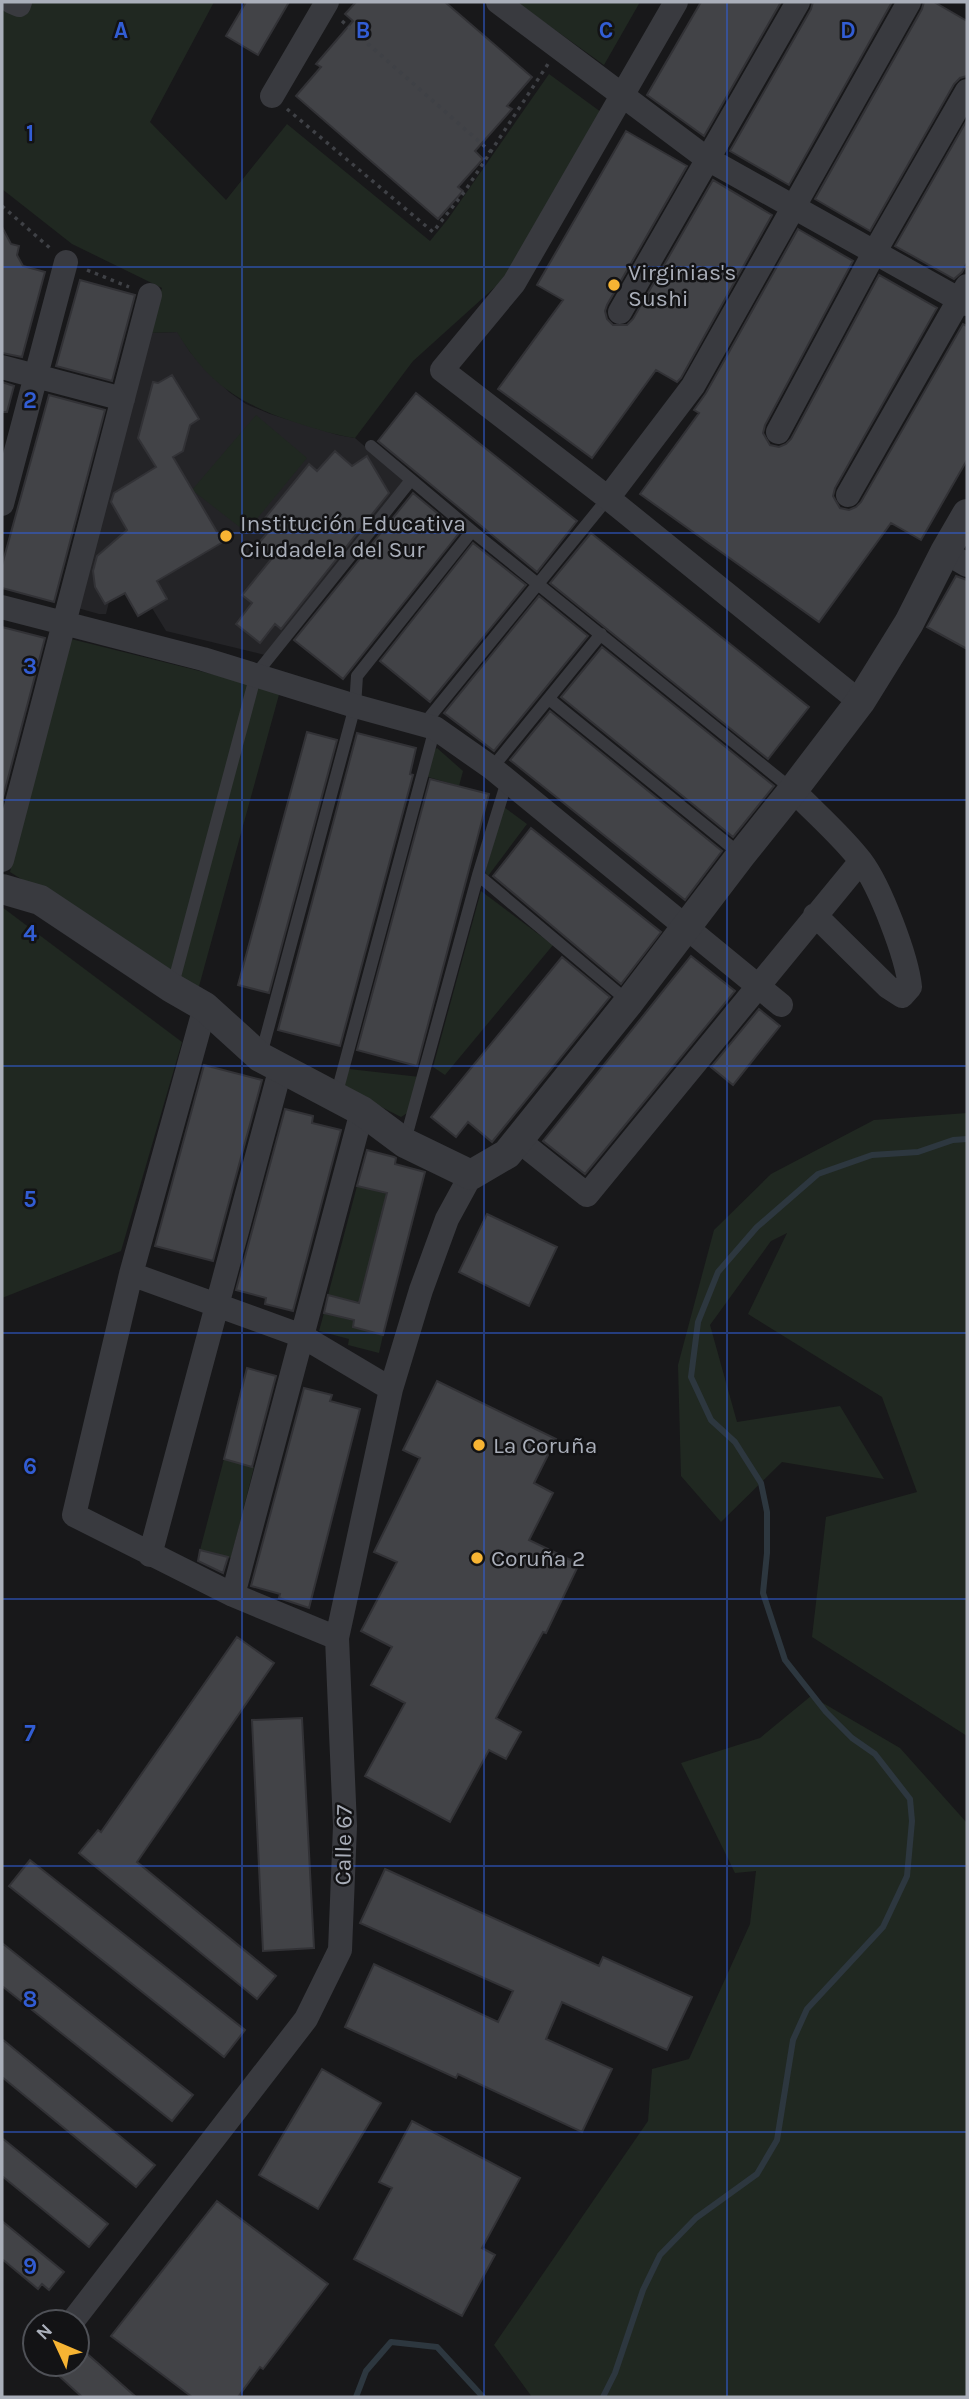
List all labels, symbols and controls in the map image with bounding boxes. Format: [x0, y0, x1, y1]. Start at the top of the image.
text: A [114, 17, 128, 44]
text: B [356, 17, 370, 44]
text: C [599, 17, 613, 44]
text: D [840, 17, 856, 44]
text: 1 [26, 120, 34, 147]
place label: Virginias's Sushi [628, 259, 736, 312]
marker: Virginias's Sushi [606, 277, 622, 293]
text: 2 [23, 387, 37, 414]
place label: Institución Educativa Ciudadela del Sur [240, 510, 466, 563]
marker: Institución Educativa Ciudadela del Sur [218, 528, 234, 544]
text: 3 [23, 653, 37, 680]
text: 4 [23, 920, 37, 947]
text: 5 [23, 1186, 37, 1213]
place label: La Coruña [493, 1432, 597, 1459]
marker: La Coruña [471, 1437, 487, 1453]
text: 6 [23, 1453, 37, 1480]
place label: Coruña 2 [491, 1545, 585, 1572]
marker: Coruña 2 [469, 1550, 485, 1566]
text: 7 [24, 1720, 36, 1747]
street label: Calle 67 [329, 1804, 358, 1886]
text: 8 [23, 1986, 37, 2013]
text: 9 [23, 2253, 37, 2280]
north arrow [21, 2308, 91, 2378]
text: N [32, 2319, 57, 2344]

